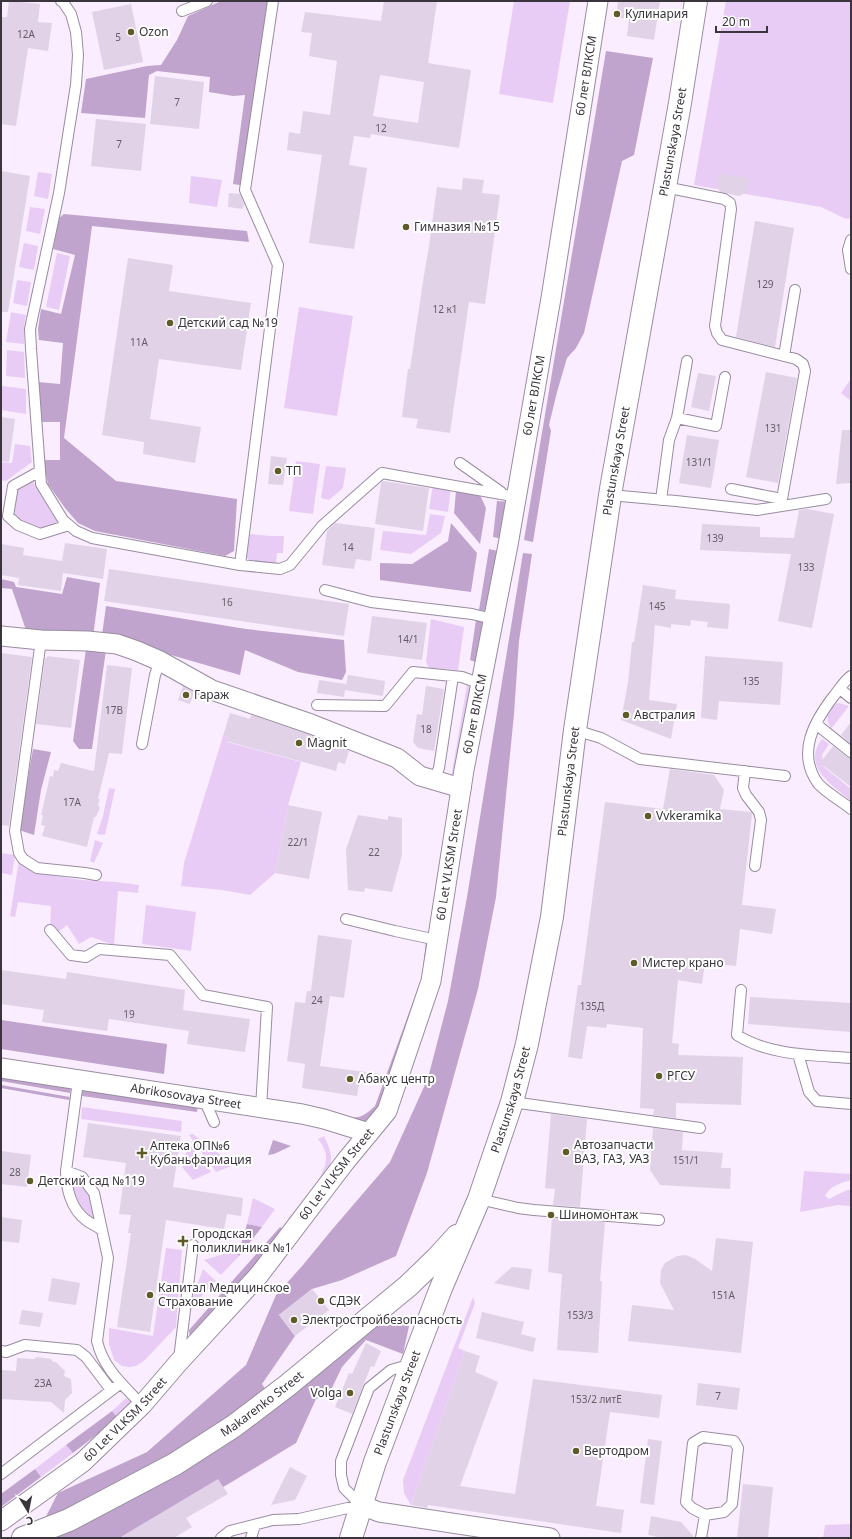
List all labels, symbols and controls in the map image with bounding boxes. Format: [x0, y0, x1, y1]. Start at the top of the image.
place label: Кулинария [625, 5, 688, 22]
scale bar [716, 8, 767, 34]
marker: Кулинария [612, 9, 622, 19]
text: 20 m [722, 13, 750, 30]
place label: Ozon [139, 23, 169, 40]
house number: 12А [17, 27, 36, 41]
marker: Ozon [126, 27, 136, 37]
house number: 5 [115, 30, 121, 44]
street label: 60 лет ВЛКСМ [571, 34, 600, 117]
street label: Plastunskaya Street [654, 85, 690, 198]
house number: 7 [174, 95, 180, 109]
house number: 12 [375, 121, 387, 135]
house number: 7 [116, 137, 122, 151]
place label: Гимназия №15 [414, 218, 500, 235]
marker: Гимназия №15 [401, 222, 411, 232]
house number: 129 [756, 277, 774, 291]
house number: 12 к1 [432, 302, 458, 316]
place label: Детский сад №19 [178, 314, 278, 331]
marker: Детский сад №19 [165, 318, 175, 328]
house number: 11А [130, 335, 149, 349]
street label: 60 лет ВЛКСМ [518, 354, 549, 437]
street label: Plastunskaya Street [598, 404, 634, 517]
house number: 131 [764, 421, 782, 435]
house number: 131/1 [686, 455, 712, 469]
place label: ТП [286, 462, 301, 479]
marker: ТП [273, 466, 283, 476]
house number: 139 [706, 531, 724, 545]
house number: 14 [342, 540, 354, 554]
house number: 133 [797, 560, 815, 574]
house number: 16 [221, 595, 233, 609]
house number: 145 [648, 599, 666, 613]
house number: 14/1 [398, 632, 418, 646]
street label: 60 лет ВЛКСМ [458, 672, 491, 755]
house number: 135 [742, 674, 760, 688]
place label: Гараж [194, 686, 230, 703]
marker: Гараж [181, 690, 191, 700]
house number: 17В [105, 703, 123, 717]
place label: Австралия [634, 706, 695, 723]
marker: Австралия [621, 710, 631, 720]
house number: 18 [420, 722, 432, 736]
street label: Plastunskaya Street [553, 725, 584, 837]
place label: Magnit [307, 734, 348, 751]
marker: Magnit [294, 738, 304, 748]
house number: 17А [63, 795, 82, 809]
street label: 60 Let VLKSM Street [432, 807, 466, 922]
place label: Vvkeramika [656, 807, 721, 824]
marker: Vvkeramika [643, 811, 653, 821]
house number: 22/1 [288, 835, 308, 849]
house number: 22 [368, 845, 380, 859]
place label: Мистер крано [642, 954, 724, 971]
marker: Мистер крано [629, 958, 639, 968]
house number: 24 [311, 993, 323, 1007]
house number: 135Д [580, 999, 605, 1013]
house number: 19 [123, 1007, 135, 1021]
street label: Plastunskaya Street [486, 1044, 534, 1155]
place label: РГСУ [667, 1067, 696, 1084]
place label: Абакус центр [358, 1070, 435, 1087]
marker: РГСУ [654, 1071, 664, 1081]
marker: Абакус центр [345, 1074, 355, 1084]
street label: Abrikosovaya Street [129, 1079, 243, 1113]
street label: 60 Let VLKSM Street [295, 1124, 378, 1224]
place label: Автозапчасти ВАЗ, ГАЗ, УАЗ [574, 1136, 653, 1167]
place label: Аптека ОП№6 Кубаньфармация [150, 1137, 252, 1168]
marker: Автозапчасти ВАЗ, ГАЗ, УАЗ [561, 1147, 571, 1157]
marker: Аптека ОП№6 Кубаньфармация [137, 1148, 147, 1158]
house number: 151/1 [673, 1153, 699, 1167]
house number: 28 [9, 1165, 21, 1179]
place label: Детский сад №119 [38, 1172, 145, 1189]
marker: Детский сад №119 [25, 1176, 35, 1186]
place label: Шиномонтаж [559, 1206, 639, 1223]
marker: Шиномонтаж [546, 1210, 556, 1220]
place label: Городская поликлиника №1 [192, 1225, 292, 1256]
marker: Городская поликлиника №1 [177, 1235, 189, 1247]
place label: Капитал Медицинское Страхование [158, 1279, 290, 1310]
house number: 151А [711, 1288, 735, 1302]
marker: Капитал Медицинское Страхование [145, 1290, 155, 1300]
place label: СДЭК [329, 1292, 361, 1309]
marker: СДЭК [316, 1296, 326, 1306]
house number: 153/3 [567, 1308, 594, 1322]
place label: Электростройбезопасность [302, 1311, 462, 1328]
marker: Электростройбезопасность [289, 1315, 299, 1325]
street label: Plastunskaya Street [369, 1347, 425, 1457]
street label: Makarenko Street [217, 1366, 307, 1441]
street label: 60 Let VLKSM Street [79, 1373, 171, 1465]
house number: 23А [34, 1376, 53, 1390]
place label: Volga [311, 1384, 342, 1401]
marker: Volga [345, 1388, 355, 1398]
house number: 7 [715, 1389, 721, 1403]
house number: 153/2 литЕ [570, 1392, 622, 1406]
place label: Вертодром [584, 1442, 649, 1459]
marker: Вертодром [571, 1446, 581, 1456]
north arrow [8, 1491, 48, 1531]
text: С [25, 1513, 35, 1529]

